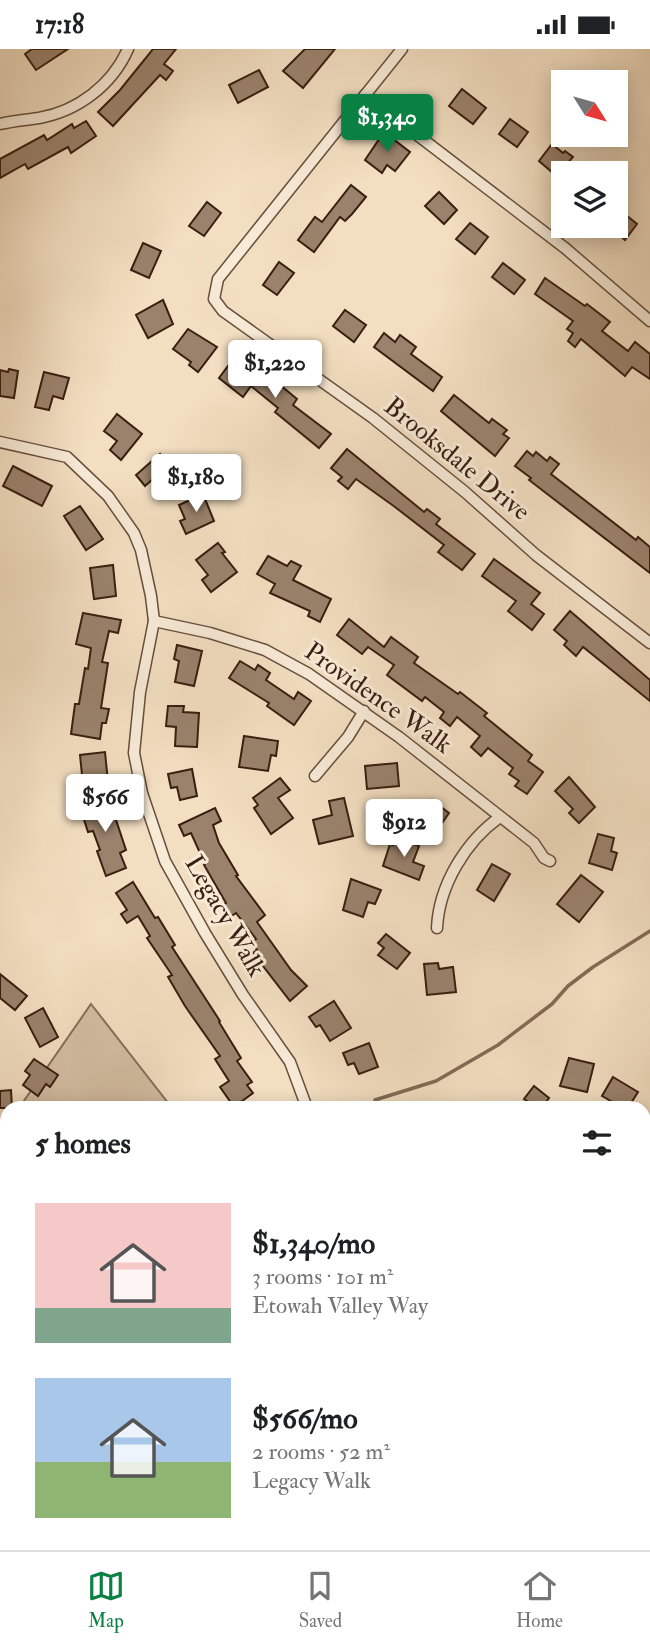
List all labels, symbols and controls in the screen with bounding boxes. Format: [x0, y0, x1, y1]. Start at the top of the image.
text: 17:18 [35, 9, 84, 41]
north arrow [551, 70, 628, 147]
map controls [551, 70, 628, 238]
pin: $1,340 [330, 95, 444, 154]
text: $1,340 [357, 102, 417, 131]
button: layers [551, 161, 628, 238]
pin: $1,220 [218, 341, 332, 400]
text: $1,220 [244, 348, 306, 377]
street label: Brooksdale Drive [378, 390, 537, 528]
pin: $1,180 [139, 455, 253, 514]
text: $1,180 [167, 462, 225, 491]
street label: Providence Walk [298, 635, 458, 761]
pin: $566 [64, 775, 146, 834]
text: $566 [82, 782, 128, 811]
pin: $912 [363, 799, 445, 859]
text: $912 [382, 807, 426, 836]
street label: Legacy Walk [177, 850, 273, 983]
icon: filters [578, 1124, 616, 1162]
text: 5 homes [35, 1125, 131, 1162]
text: $1,340/mo [252, 1225, 375, 1262]
icon: home [91, 1231, 175, 1315]
text: 3 rooms · 101 m² [252, 1262, 393, 1291]
text: Etowah Valley Way [252, 1291, 428, 1320]
text: $566/mo [252, 1400, 358, 1437]
icon: home [91, 1406, 175, 1490]
text: 2 rooms · 52 m² [252, 1437, 390, 1466]
text: Legacy Walk [252, 1466, 371, 1495]
tab: Map [87, 1567, 125, 1633]
tab: Saved [299, 1567, 342, 1633]
tab: Home [516, 1567, 563, 1633]

